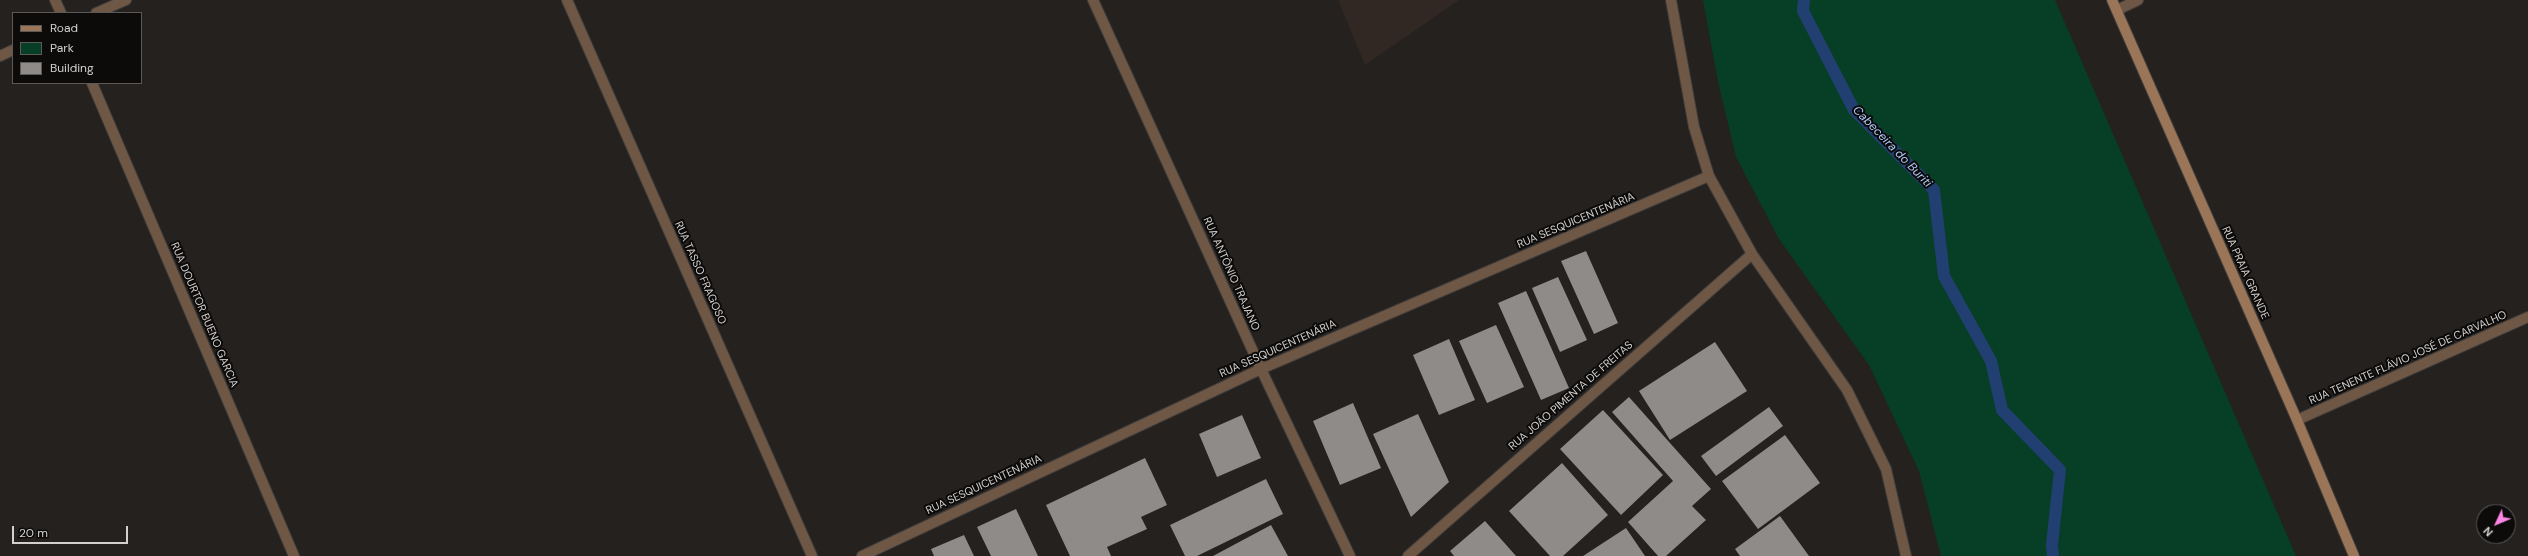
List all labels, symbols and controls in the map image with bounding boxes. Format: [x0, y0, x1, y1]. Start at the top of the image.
legend [12, 12, 142, 84]
text: Road [50, 20, 78, 36]
text: Park [50, 40, 74, 56]
text: Building [50, 60, 94, 76]
water label: Cabeceira do Buriti [1849, 103, 1935, 191]
street label: RUA SESQUICENTENÁRIA [1515, 190, 1637, 252]
street label: RUA ANTÔNIO TRAJANO [1200, 215, 1262, 333]
street label: RUA TASSO FRAGOSO [671, 219, 729, 327]
street label: RUA PRAIA GRANDE [2219, 225, 2271, 321]
street label: RUA DOURTOR BUENO GARCIA [167, 241, 241, 389]
street label: RUA TENENTE FLÁVIO JOSÉ DE CARVALHO [2307, 308, 2509, 408]
street label: RUA SESQUICENTENÁRIA [1218, 317, 1338, 381]
street label: RUA JOÃO PIMENTA DE FREITAS [1506, 339, 1636, 453]
street label: RUA SESQUICENTENÁRIA [924, 452, 1044, 518]
north arrow [2476, 504, 2516, 544]
scale bar [14, 518, 130, 544]
text: N [2480, 524, 2496, 539]
text: 20 m [19, 525, 48, 541]

